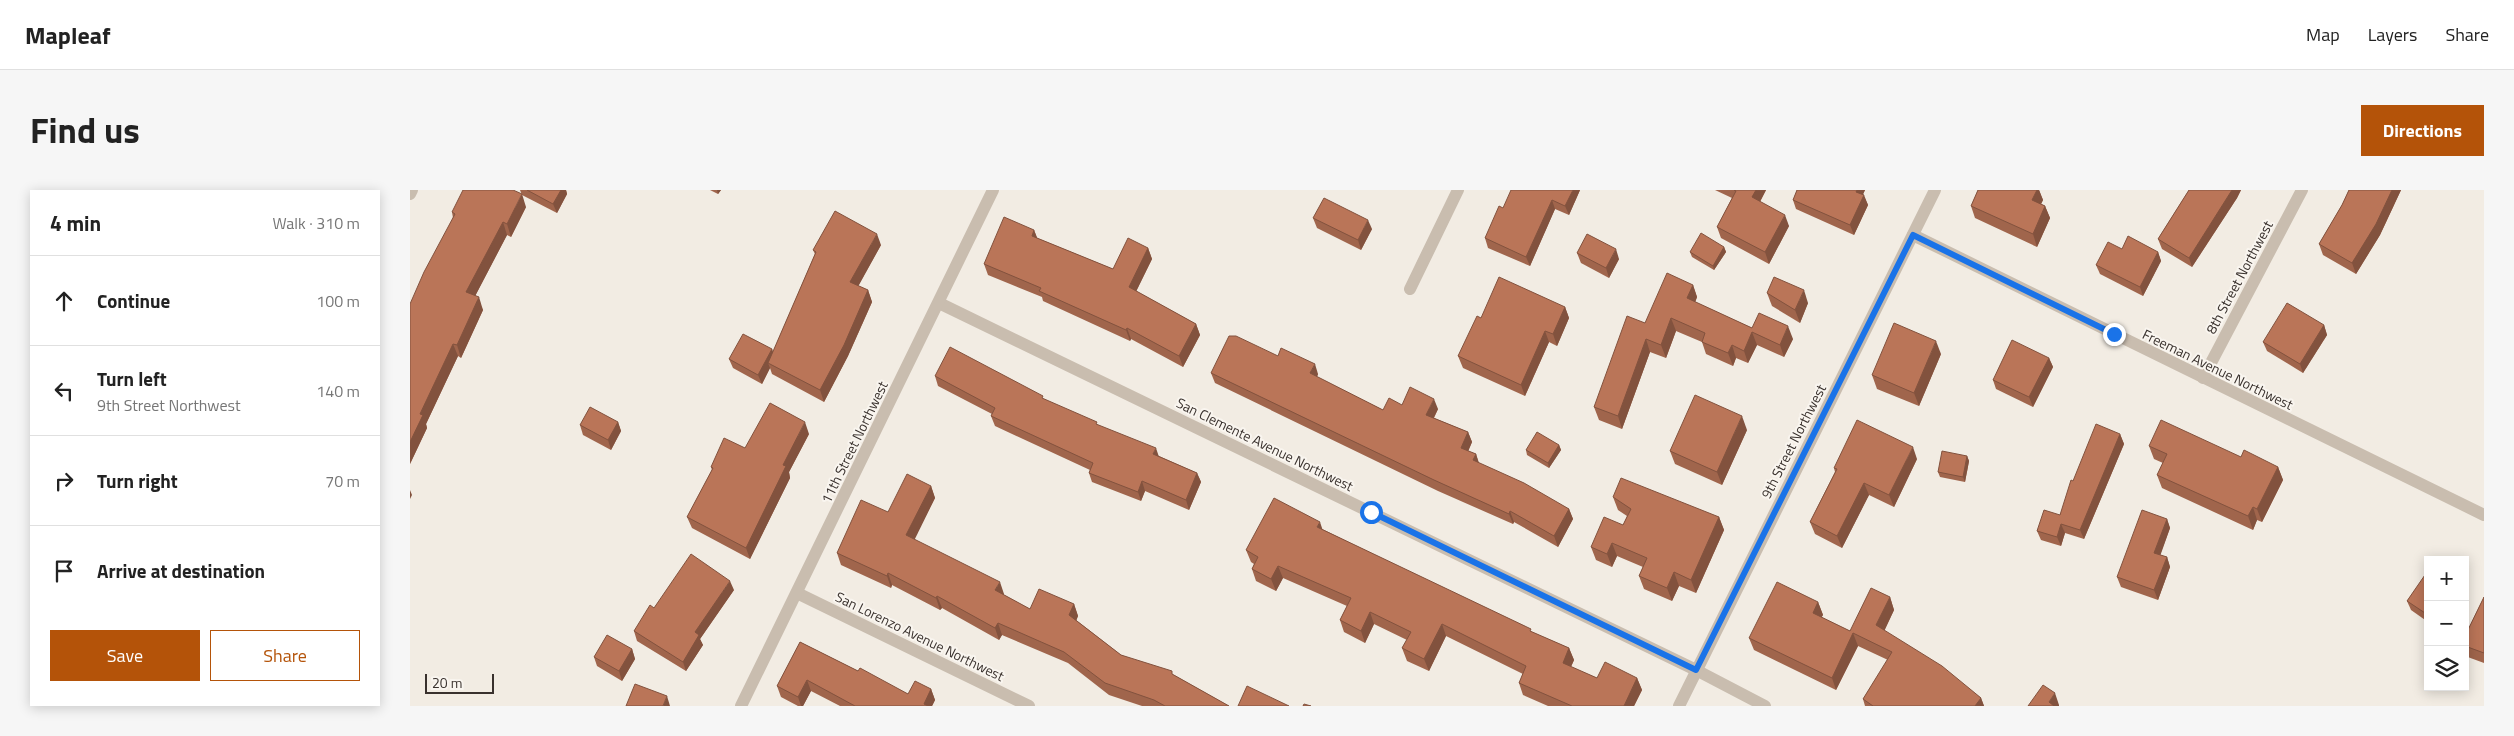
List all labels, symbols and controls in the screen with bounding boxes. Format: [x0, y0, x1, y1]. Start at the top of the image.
text: Mapleaf [25, 17, 110, 53]
text: Map [2306, 21, 2340, 48]
text: Layers [2368, 21, 2417, 48]
text: Share [2445, 21, 2489, 48]
text: Find us [30, 103, 140, 157]
button: Directions [2361, 105, 2484, 156]
text: 4 min [50, 207, 101, 239]
text: Walk · 310 m [272, 211, 360, 235]
street label: 8th Street Northwest [2200, 217, 2278, 337]
text: Continue [97, 286, 170, 315]
icon: ahead [50, 287, 78, 315]
text: 100 m [316, 289, 360, 313]
route end [2103, 323, 2126, 346]
street label: Freeman Avenue Northwest [2139, 323, 2297, 415]
text: Turn left [97, 364, 167, 393]
icon: left [50, 377, 78, 405]
street label: 11th Street Northwest [815, 377, 893, 507]
text: 140 m [316, 379, 360, 403]
street label: 9th Street Northwest [1755, 380, 1831, 502]
street label: San Clemente Avenue Northwest [1173, 392, 1357, 496]
text: 9th Street Northwest [97, 393, 241, 417]
text: Turn right [97, 466, 178, 495]
icon: right [50, 467, 78, 495]
text: 70 m [325, 469, 360, 493]
route start [1360, 501, 1383, 524]
text: Arrive at destination [97, 556, 265, 585]
map controls [2424, 556, 2469, 691]
button: + [2424, 556, 2469, 601]
icon: arrive [50, 557, 78, 585]
street label: San Lorenzo Avenue Northwest [832, 586, 1008, 686]
button: − [2424, 601, 2469, 646]
button: Save [50, 630, 200, 681]
button: Share [210, 630, 360, 681]
button: layers [2424, 646, 2469, 691]
scale bar [425, 671, 494, 694]
text: 20 m [432, 672, 462, 693]

